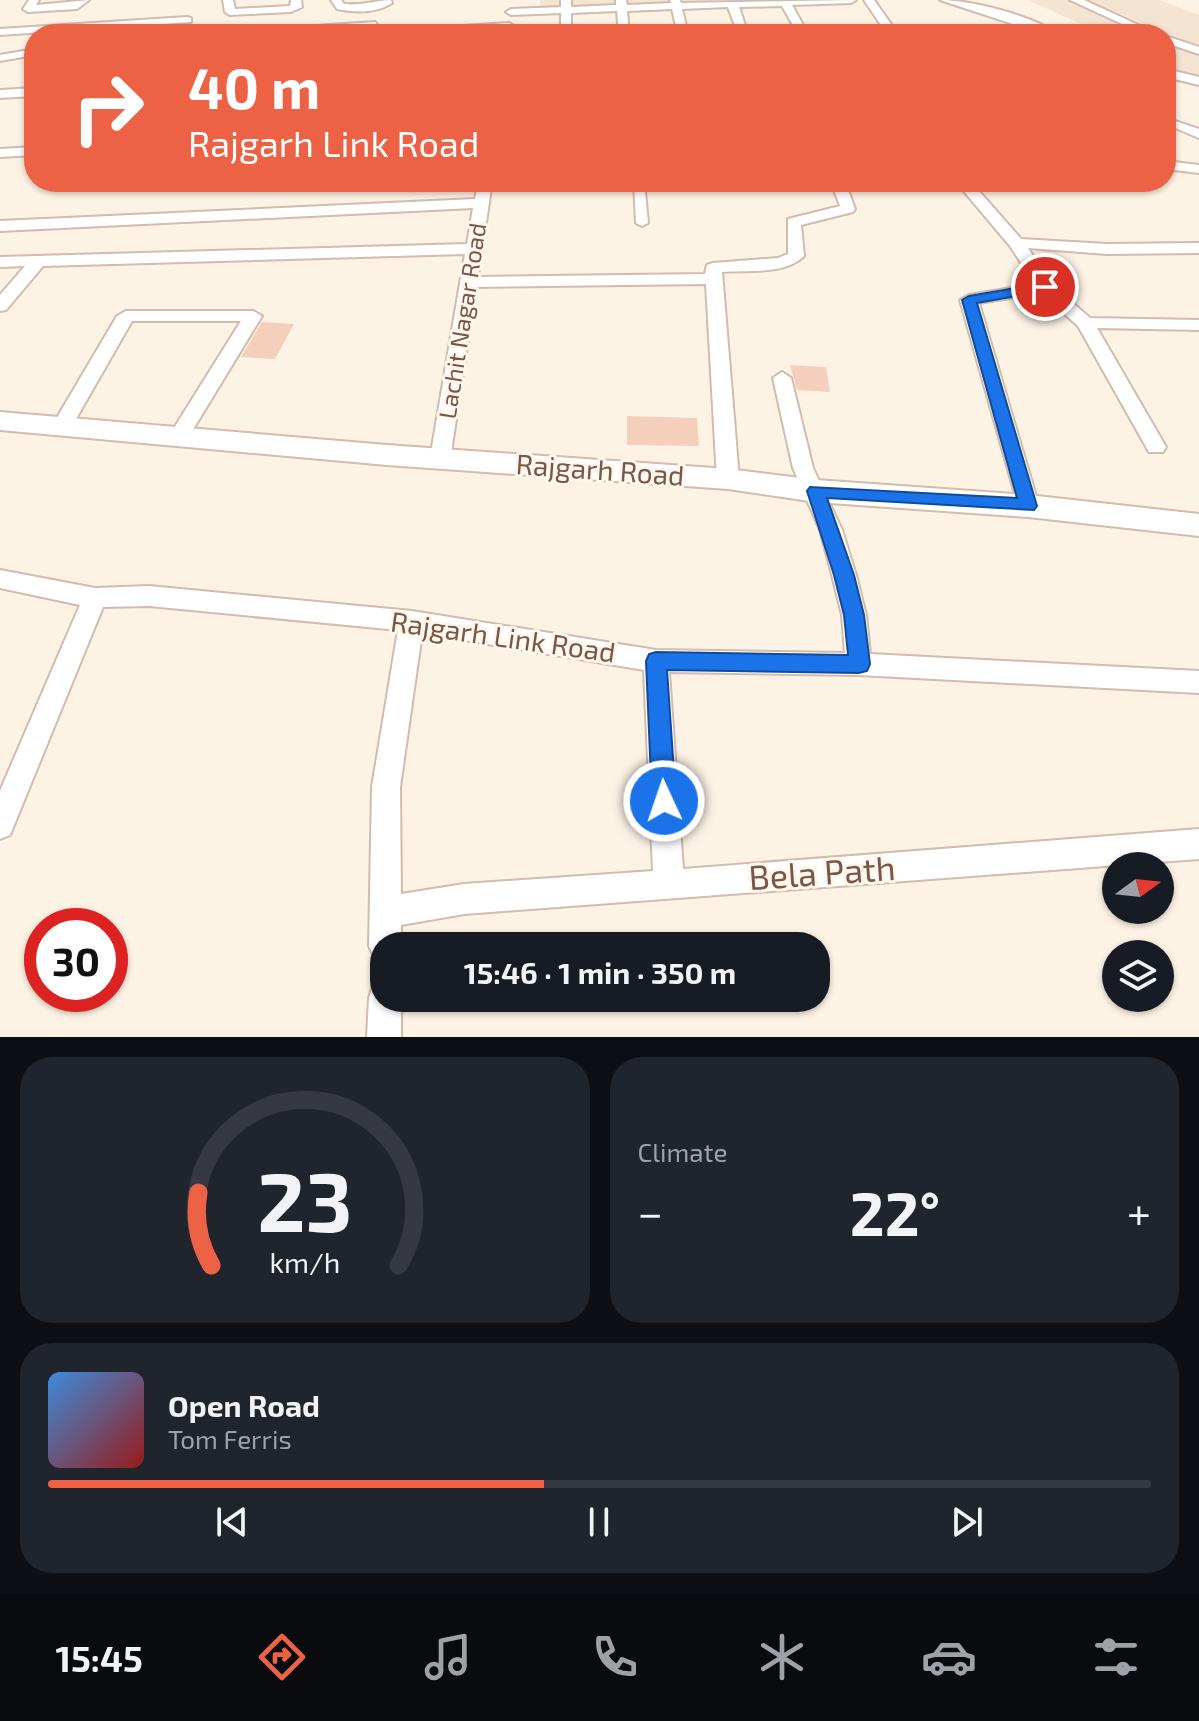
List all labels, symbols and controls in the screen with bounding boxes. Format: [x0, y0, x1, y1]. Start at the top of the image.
text: 40 m [188, 53, 320, 120]
icon: right [56, 56, 160, 160]
text: Rajgarh Link Road [188, 121, 479, 164]
street label: Lachit Nagar Road [432, 221, 491, 421]
pin [1011, 253, 1079, 321]
icon: arrive [1023, 265, 1067, 309]
street label: Rajgarh Road [515, 446, 685, 492]
street label: Rajgarh Link Road [389, 603, 618, 669]
position arrow [622, 759, 706, 843]
street label: Bela Path [747, 846, 897, 897]
north arrow [1102, 852, 1174, 924]
map controls [1102, 852, 1174, 1012]
speed limit sign: 30 [24, 908, 128, 1012]
button: layers [1102, 940, 1174, 1012]
text: 15:46 · 1 min · 350 m [464, 954, 736, 990]
text: Climate [638, 1136, 727, 1167]
text: 23 [257, 1149, 353, 1249]
text: 22° [850, 1176, 940, 1248]
text: − [638, 1185, 663, 1238]
text: + [1127, 1185, 1151, 1238]
text: km/h [269, 1244, 340, 1279]
text: Open Road [168, 1387, 320, 1423]
text: Tom Ferris [168, 1423, 292, 1454]
icon: previous [210, 1500, 254, 1544]
icon: pause [577, 1500, 621, 1544]
icon: next [945, 1500, 989, 1544]
icon: directions [254, 1629, 310, 1685]
icon: music [420, 1629, 476, 1685]
icon: phone [587, 1629, 643, 1685]
icon: climate [754, 1629, 810, 1685]
icon: car [921, 1629, 977, 1685]
icon: filters [1088, 1629, 1144, 1685]
text: 15:45 [55, 1636, 143, 1679]

